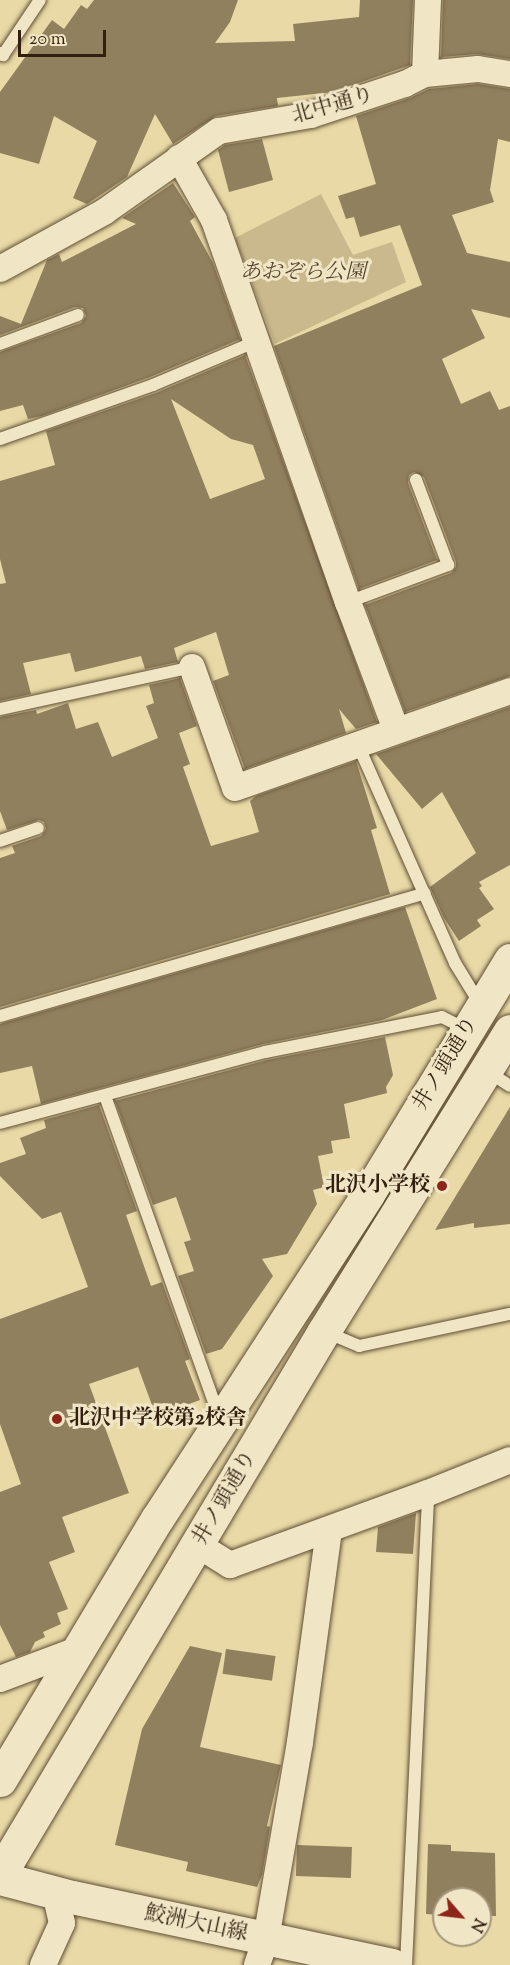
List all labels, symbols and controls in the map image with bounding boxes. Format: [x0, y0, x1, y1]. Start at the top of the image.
scale bar [21, 18, 110, 56]
text: 20 m [29, 27, 66, 53]
street label: 北中通り [289, 82, 377, 130]
park label: あおぞら公園 [240, 260, 366, 286]
street label: 井ノ頭通り [408, 1013, 484, 1115]
place label: 北沢小学校 [325, 1173, 430, 1199]
marker: 北沢小学校 [435, 1179, 449, 1193]
place label: 北沢中学校第2校舎 [69, 1406, 247, 1432]
marker: 北沢中学校第2校舎 [50, 1412, 64, 1426]
street label: 井ノ頭通り [188, 1446, 262, 1550]
north arrow [432, 1887, 492, 1947]
street label: 鮫洲大山線 [142, 1901, 250, 1947]
text: N [463, 1914, 490, 1936]

